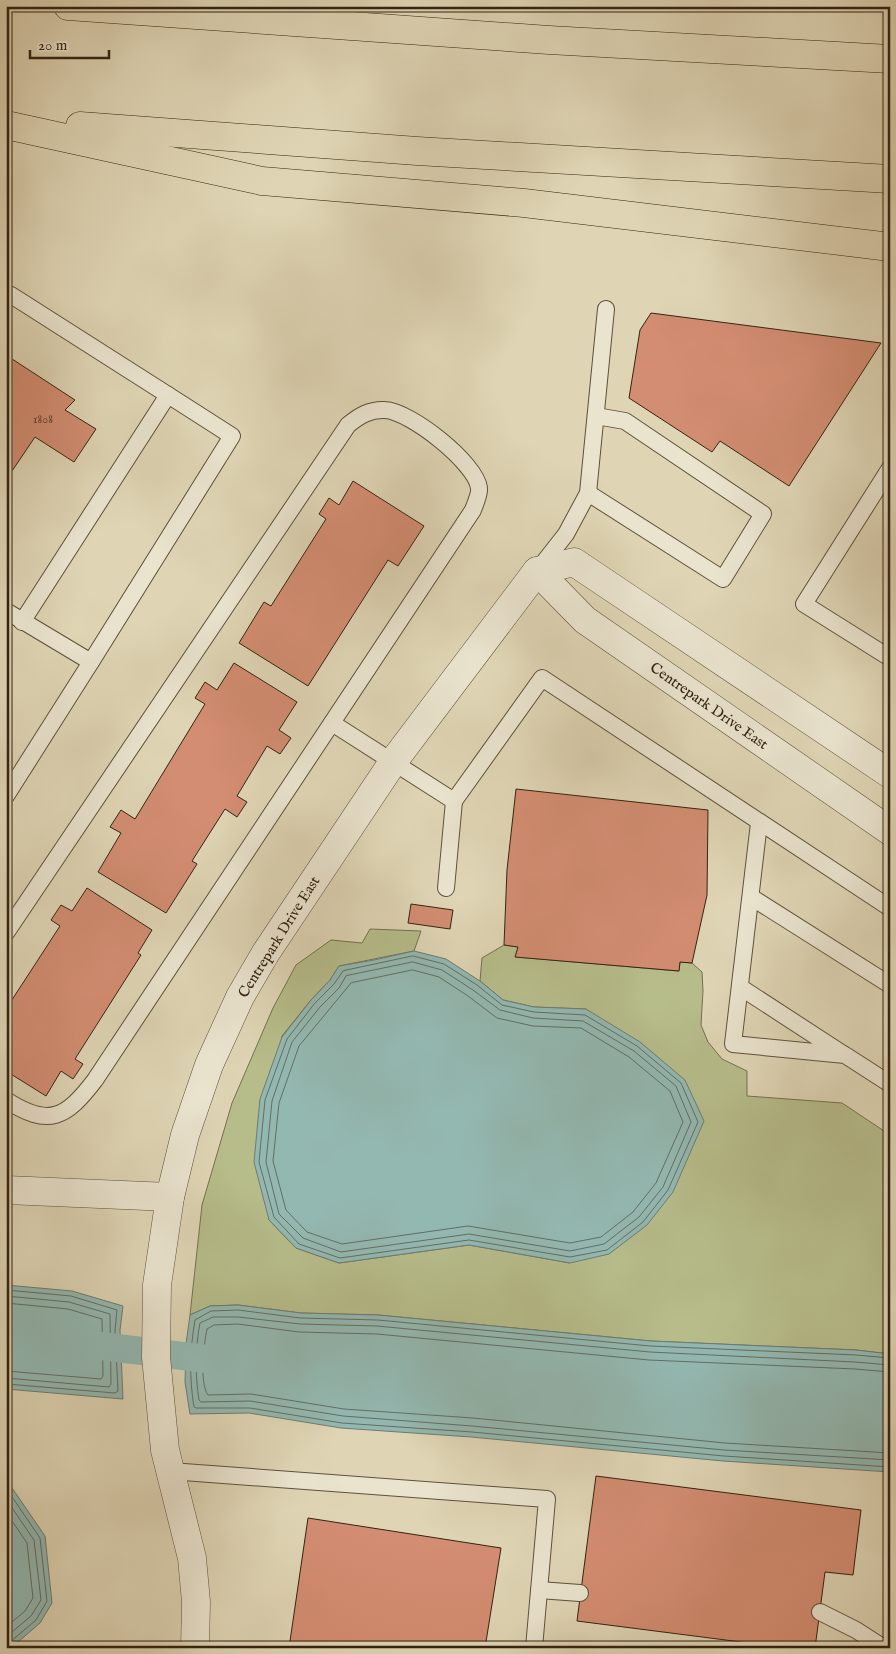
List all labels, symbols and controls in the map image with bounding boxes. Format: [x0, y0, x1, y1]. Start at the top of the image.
scale bar [30, 28, 109, 60]
text: 20 m [38, 36, 68, 55]
house number: 1808 [33, 412, 53, 427]
street label: Centrepark Drive East [646, 658, 772, 754]
street label: Centrepark Drive East [234, 873, 324, 1001]

